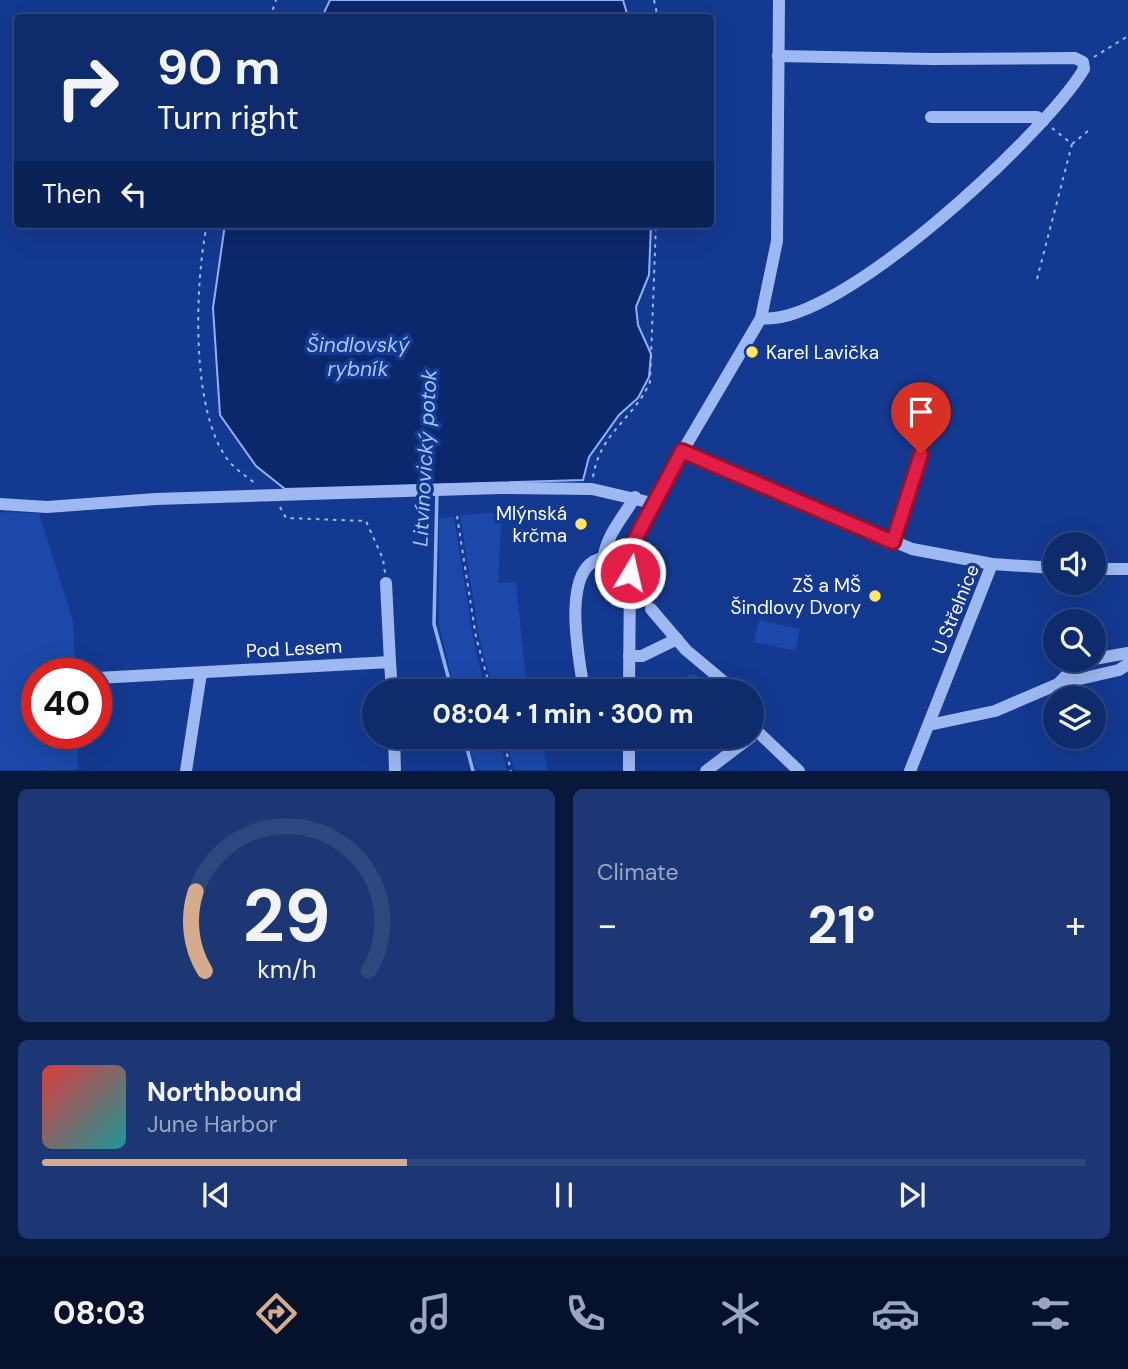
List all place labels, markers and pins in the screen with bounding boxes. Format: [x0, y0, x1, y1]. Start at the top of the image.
place label: Karel Lavička [766, 340, 879, 365]
marker: Karel Lavička [744, 344, 760, 360]
pin [891, 382, 951, 454]
place label: Mlýnská krčma [496, 501, 567, 548]
marker: Mlýnská krčma [573, 516, 589, 532]
place label: ZŠ a MŠ Šindlovy Dvory [730, 573, 861, 620]
marker: ZŠ a MŠ Šindlovy Dvory [867, 588, 883, 604]

